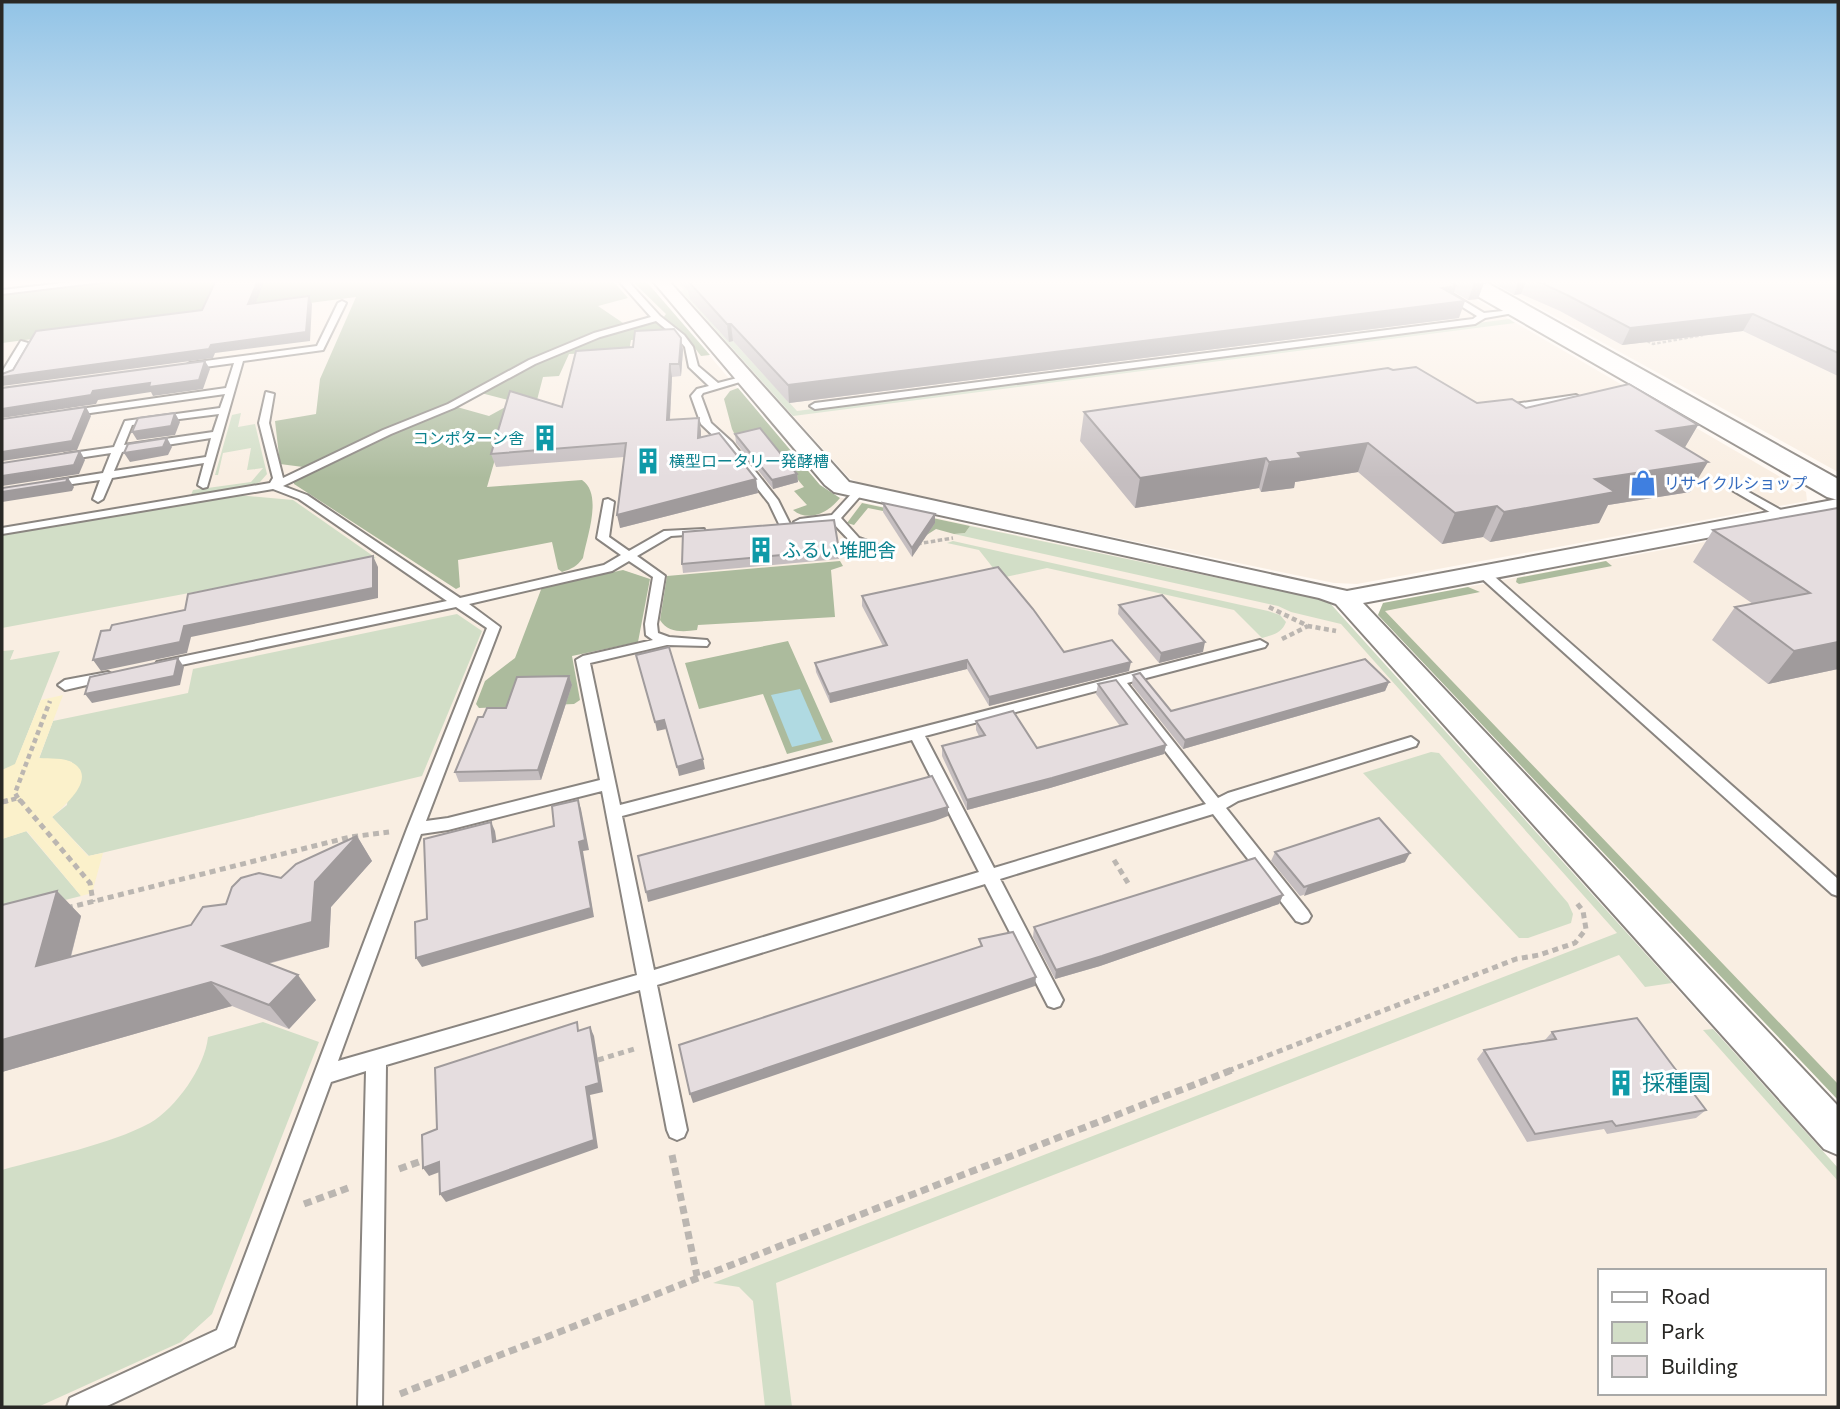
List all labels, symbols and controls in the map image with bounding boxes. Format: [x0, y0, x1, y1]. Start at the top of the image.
building icon: コンポターン舎 [530, 423, 560, 453]
place label: コンポターン舎 [413, 428, 524, 447]
building icon: 横型ロータリー発酵槽 [633, 446, 663, 476]
place label: 横型ロータリー発酵槽 [669, 451, 829, 470]
shop icon: リサイクルショップ [1628, 468, 1658, 498]
place label: リサイクルショップ [1664, 473, 1807, 492]
building icon: ふるい堆肥舎 [746, 535, 776, 565]
place label: ふるい堆肥舎 [782, 538, 896, 561]
building icon: 採種園 [1606, 1068, 1636, 1098]
place label: 採種園 [1642, 1068, 1711, 1096]
legend [1598, 1269, 1826, 1395]
text: Road [1661, 1283, 1710, 1308]
text: Park [1661, 1318, 1705, 1343]
text: Building [1661, 1353, 1738, 1378]

